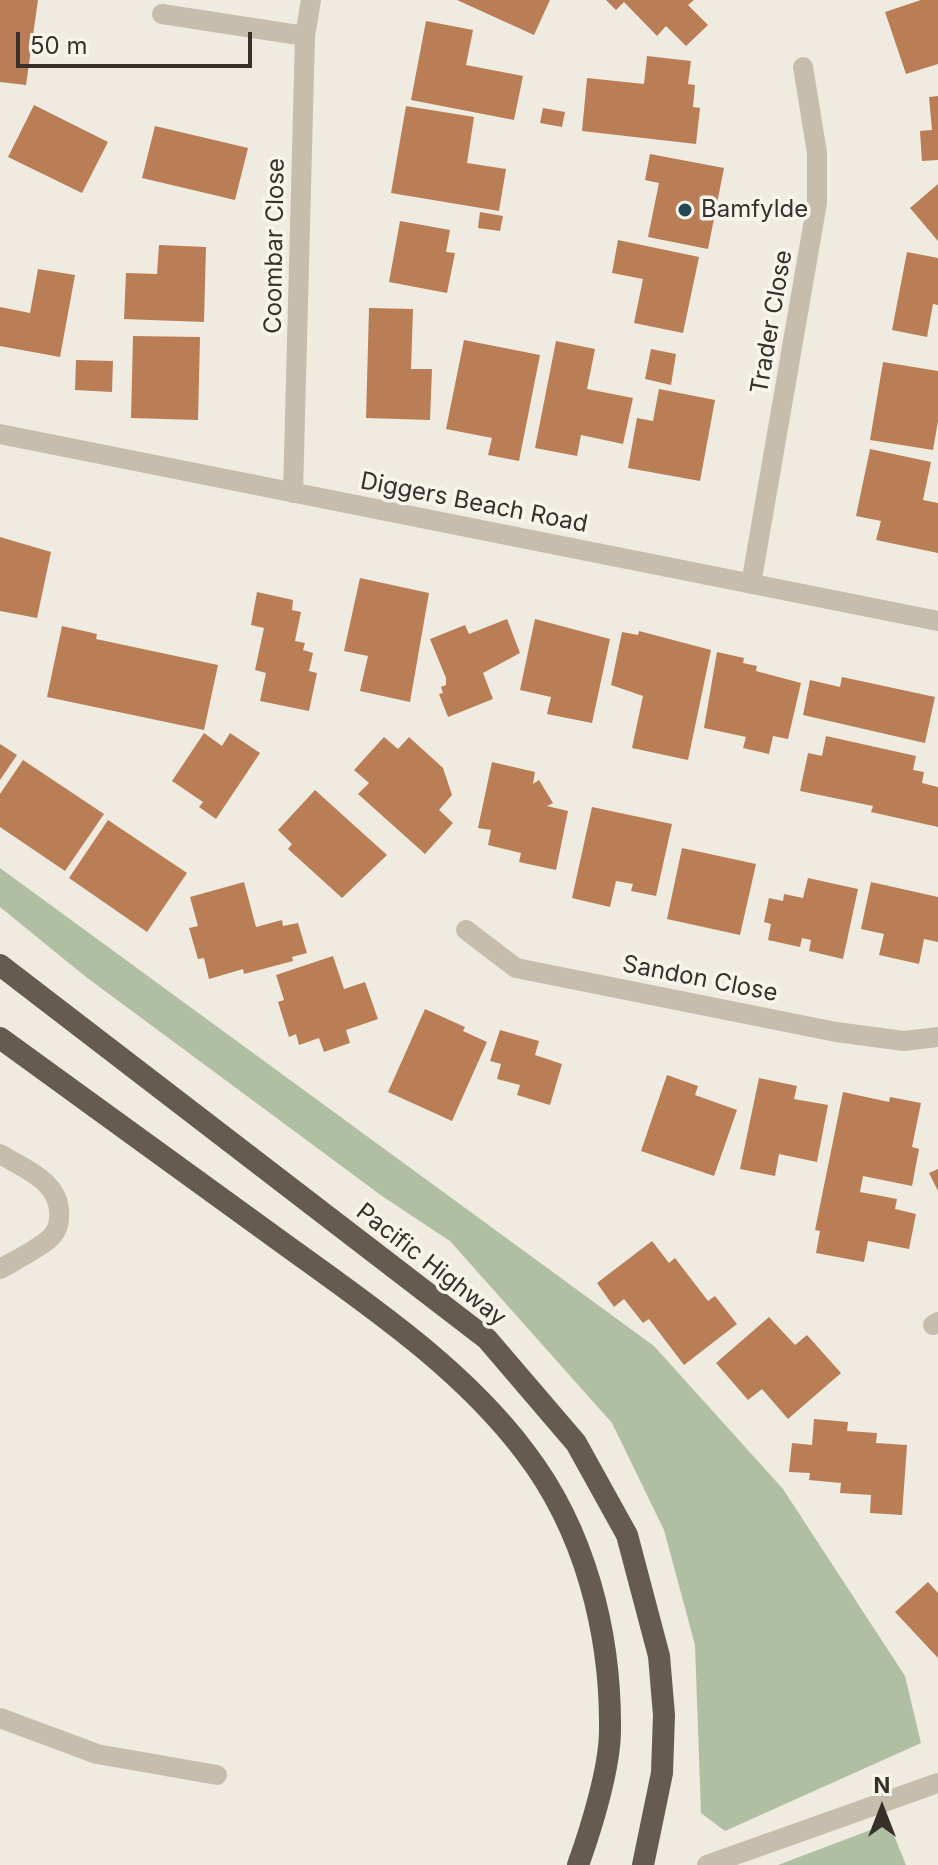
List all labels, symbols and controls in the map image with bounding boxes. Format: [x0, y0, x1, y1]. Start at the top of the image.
scale bar [20, 16, 256, 66]
text: 50 m [30, 31, 88, 60]
street label: Coombar Close [259, 158, 291, 334]
place label: Bamfylde [701, 196, 808, 224]
marker: Bamfylde [676, 201, 694, 219]
street label: Trader Close [745, 248, 799, 396]
street label: Diggers Beach Road [358, 467, 590, 539]
street label: Sandon Close [620, 950, 780, 1008]
street label: Pacific Highway [350, 1198, 512, 1332]
north arrow [842, 1769, 922, 1849]
text: N [874, 1772, 890, 1798]

